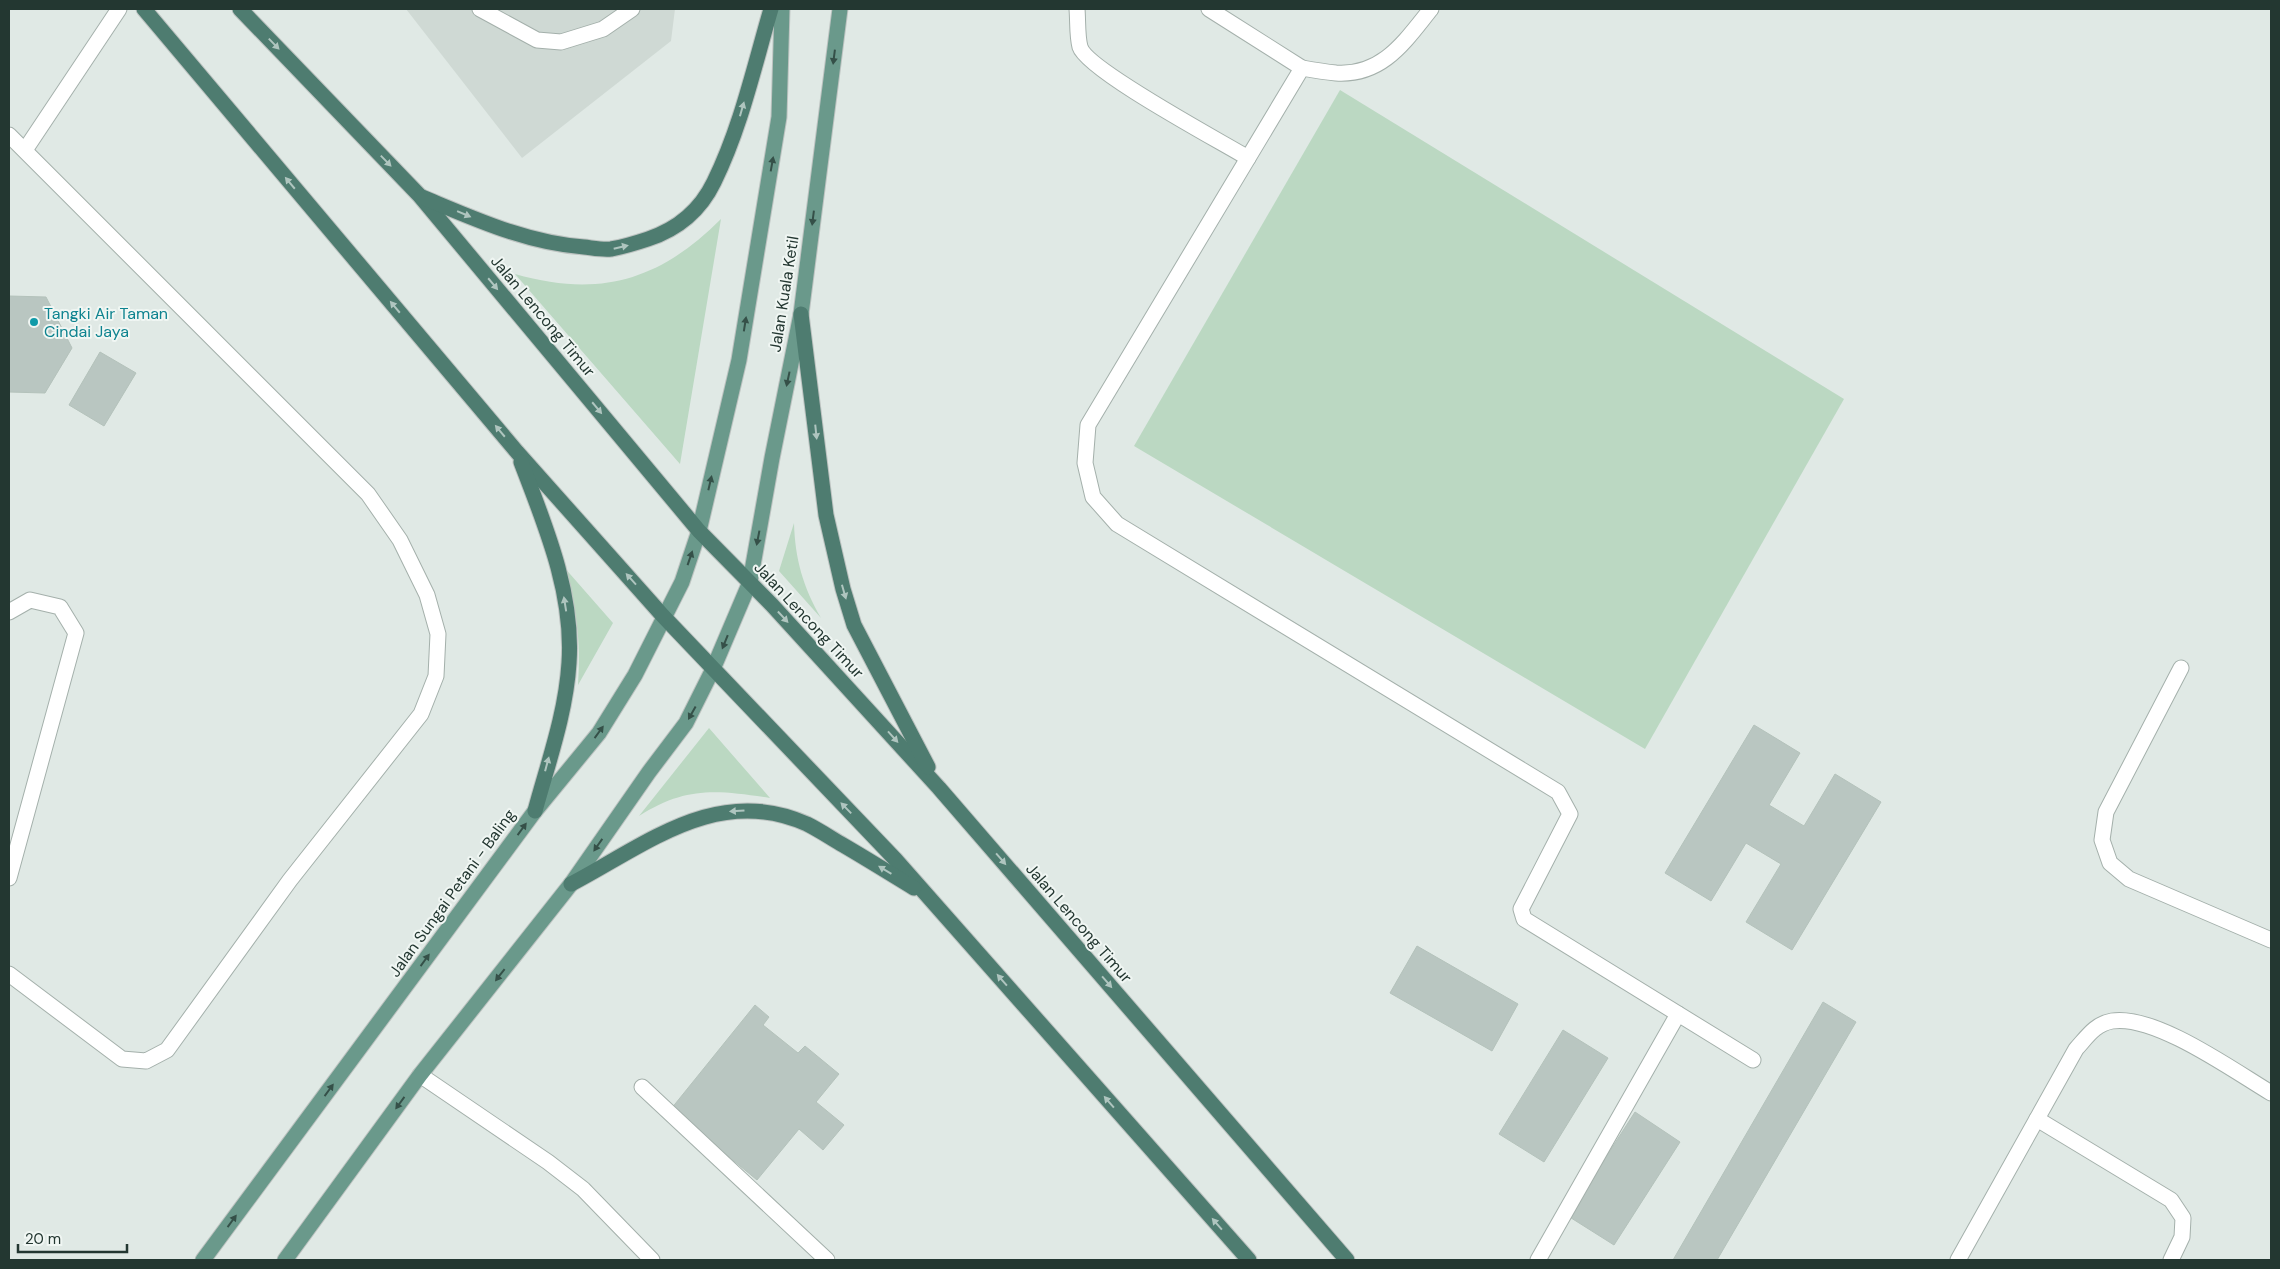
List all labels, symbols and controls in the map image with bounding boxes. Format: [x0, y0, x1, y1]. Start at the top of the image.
one-way arrow [268, 38, 280, 50]
one-way arrow [830, 49, 838, 65]
one-way arrow [739, 101, 747, 116]
one-way arrow [380, 155, 392, 167]
one-way arrow [768, 156, 776, 172]
one-way arrow [285, 176, 296, 189]
one-way arrow [456, 211, 471, 218]
one-way arrow [809, 211, 817, 227]
street label: Jalan Kuala Ketil [764, 234, 804, 354]
one-way arrow [613, 243, 628, 251]
street label: Jalan Lencong Timur [486, 251, 600, 381]
one-way arrow [487, 277, 498, 290]
one-way arrow [390, 301, 401, 313]
place label: Tangki Air Taman Cindai Jaya [44, 303, 168, 342]
marker: Tangki Air Taman Cindai Jaya [28, 316, 40, 328]
one-way arrow [741, 316, 749, 332]
one-way arrow [784, 371, 792, 386]
one-way arrow [592, 402, 603, 415]
one-way arrow [494, 425, 505, 438]
one-way arrow [812, 425, 820, 441]
one-way arrow [706, 476, 714, 491]
one-way arrow [753, 531, 761, 547]
one-way arrow [686, 550, 694, 565]
street label: Jalan Lencong Timur [749, 557, 869, 683]
one-way arrow [625, 573, 636, 586]
one-way arrow [840, 585, 848, 600]
one-way arrow [561, 596, 569, 612]
one-way arrow [777, 611, 789, 623]
one-way arrow [720, 635, 728, 649]
one-way arrow [687, 706, 696, 719]
one-way arrow [593, 726, 603, 739]
one-way arrow [887, 730, 899, 742]
one-way arrow [544, 756, 552, 771]
one-way arrow [840, 802, 852, 814]
street label: Jalan Sungai Petani - Baling [384, 805, 520, 981]
one-way arrow [729, 807, 745, 815]
one-way arrow [516, 823, 527, 836]
one-way arrow [593, 839, 603, 852]
one-way arrow [995, 852, 1006, 865]
street label: Jalan Lencong Timur [1021, 859, 1137, 987]
one-way arrow [878, 866, 891, 875]
one-way arrow [420, 953, 430, 966]
one-way arrow [494, 968, 505, 981]
one-way arrow [996, 974, 1007, 987]
one-way arrow [1101, 975, 1112, 988]
one-way arrow [323, 1084, 334, 1097]
one-way arrow [394, 1096, 405, 1109]
one-way arrow [1104, 1096, 1115, 1108]
one-way arrow [227, 1214, 237, 1228]
one-way arrow [1211, 1218, 1223, 1230]
scale bar [18, 1222, 126, 1254]
text: 20 m [25, 1229, 61, 1249]

